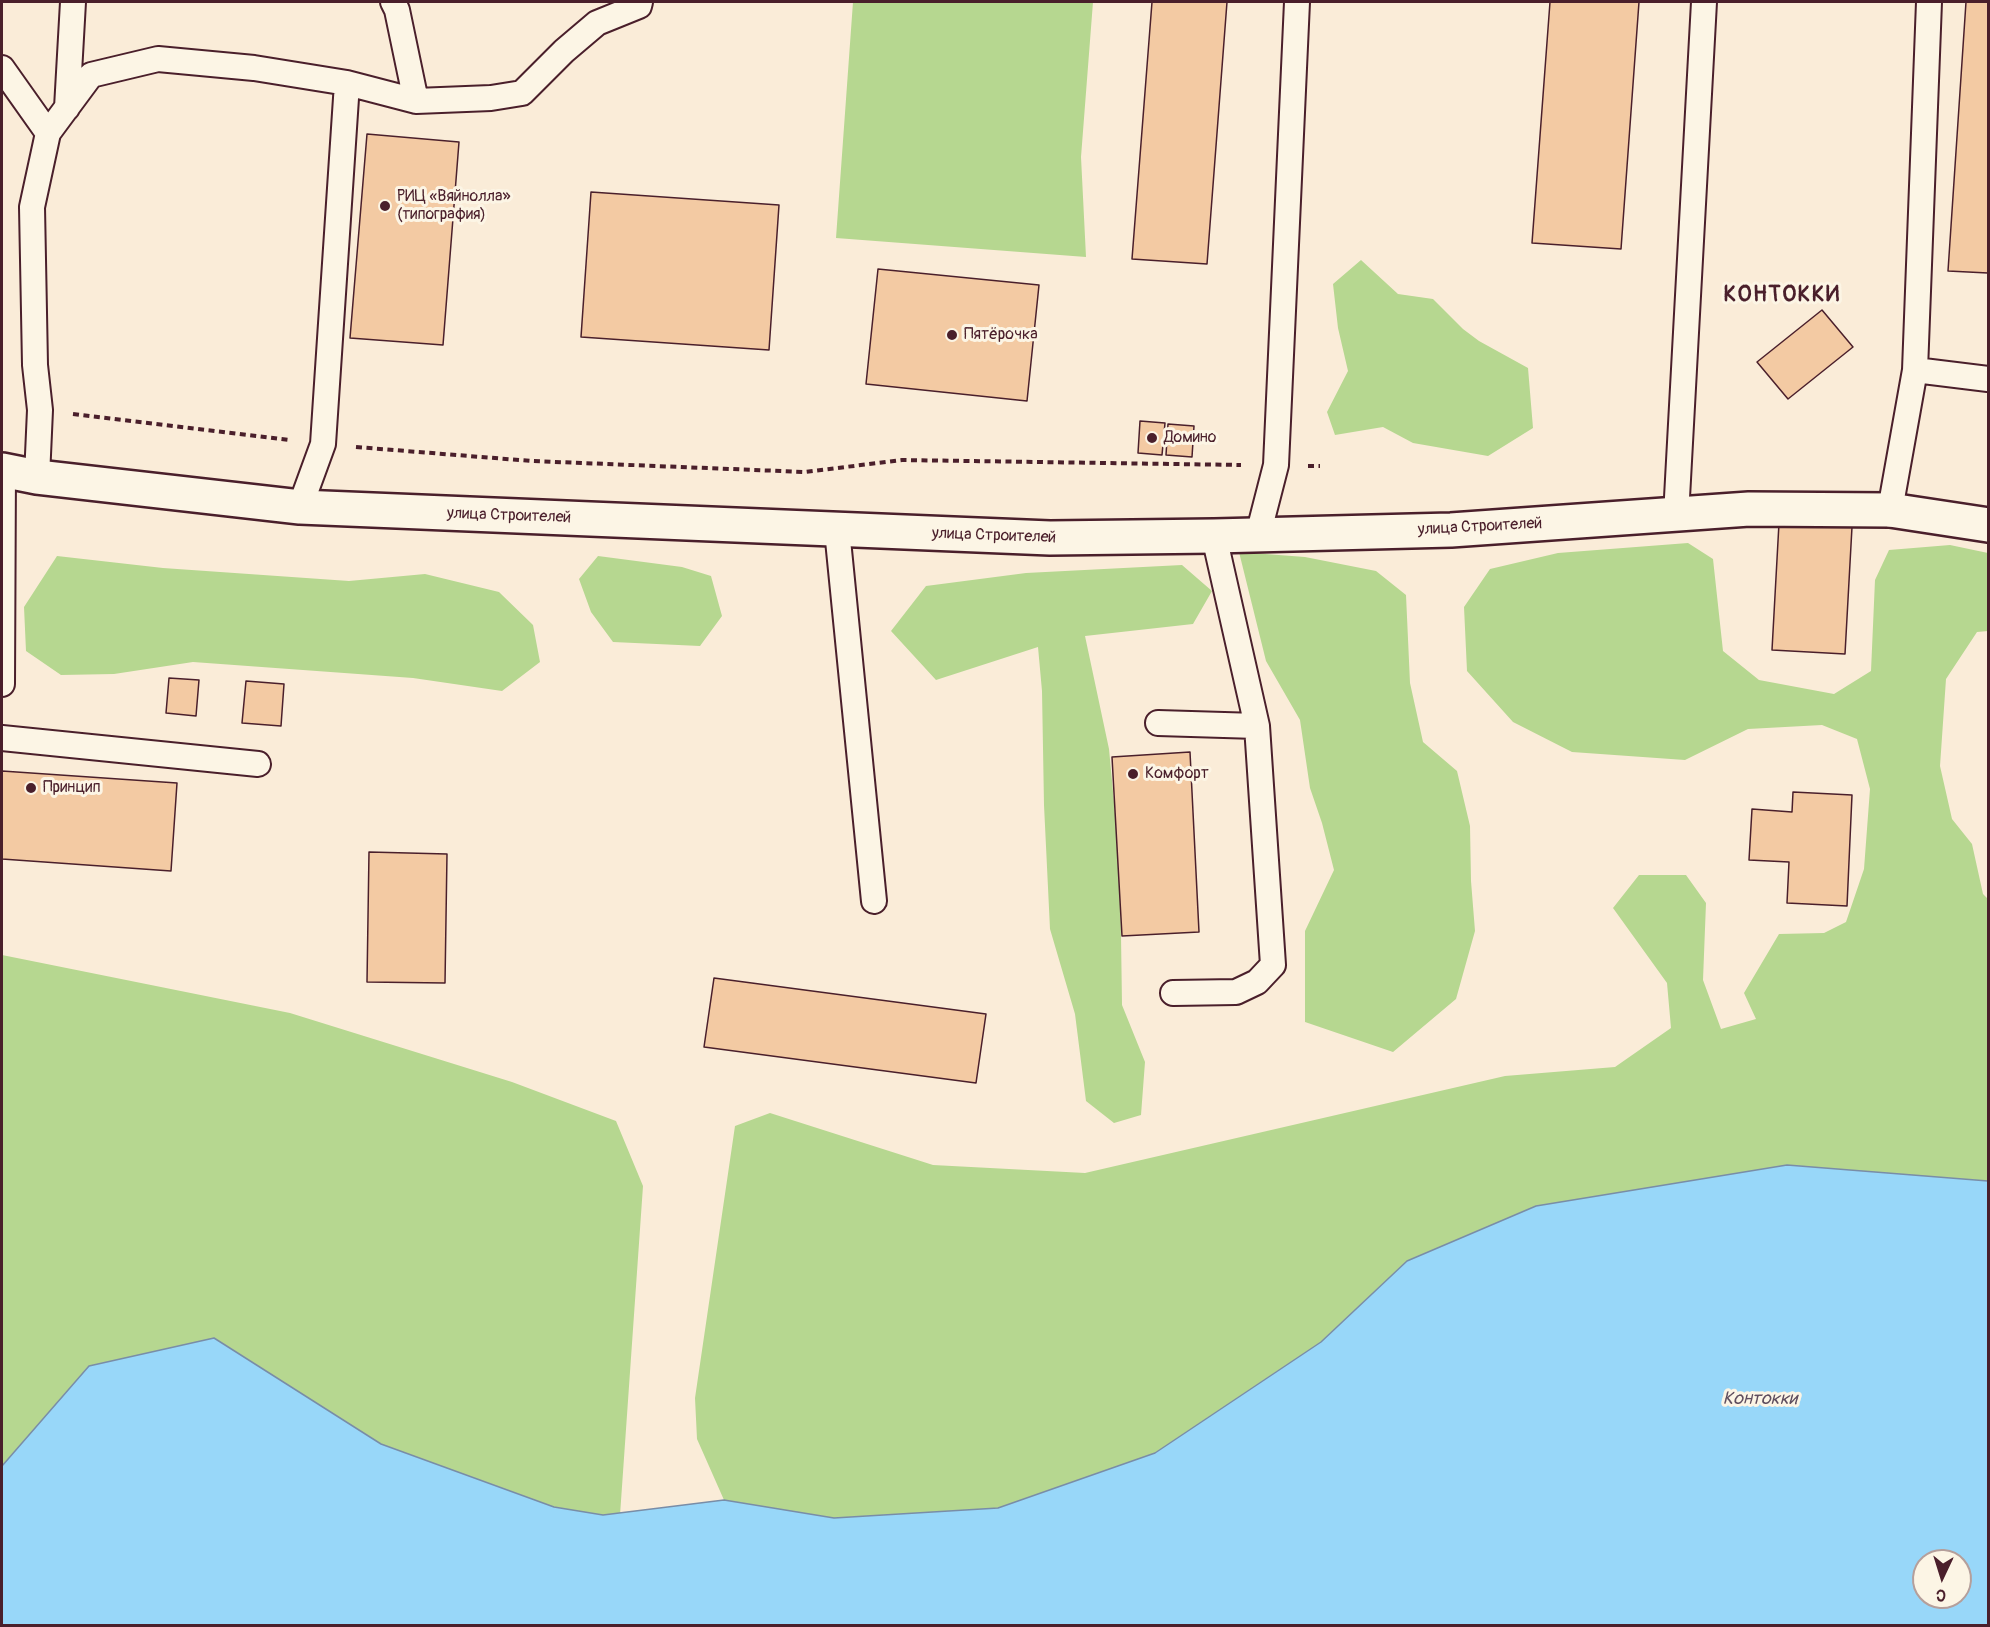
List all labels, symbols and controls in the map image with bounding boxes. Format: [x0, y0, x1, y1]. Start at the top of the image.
place label: РИЦ «Вяйнолла» (типография) [397, 187, 511, 225]
marker: РИЦ «Вяйнолла» (типография) [378, 199, 392, 213]
district label: КОНТОККИ [1723, 282, 1841, 308]
place label: Пятёрочка [964, 325, 1038, 345]
marker: Пятёрочка [945, 328, 959, 342]
place label: Домино [1164, 428, 1216, 448]
marker: Домино [1145, 431, 1159, 445]
street label: улица Строителей [447, 504, 571, 528]
street label: улица Строителей [1417, 514, 1543, 540]
street label: улица Строителей [932, 524, 1056, 548]
place label: Комфорт [1145, 764, 1209, 784]
marker: Комфорт [1126, 767, 1140, 781]
place label: Принцип [43, 778, 101, 798]
marker: Принцип [24, 781, 38, 795]
water label: Контокки [1723, 1388, 1797, 1410]
north arrow [1912, 1549, 1972, 1609]
text: С [1935, 1585, 1947, 1605]

